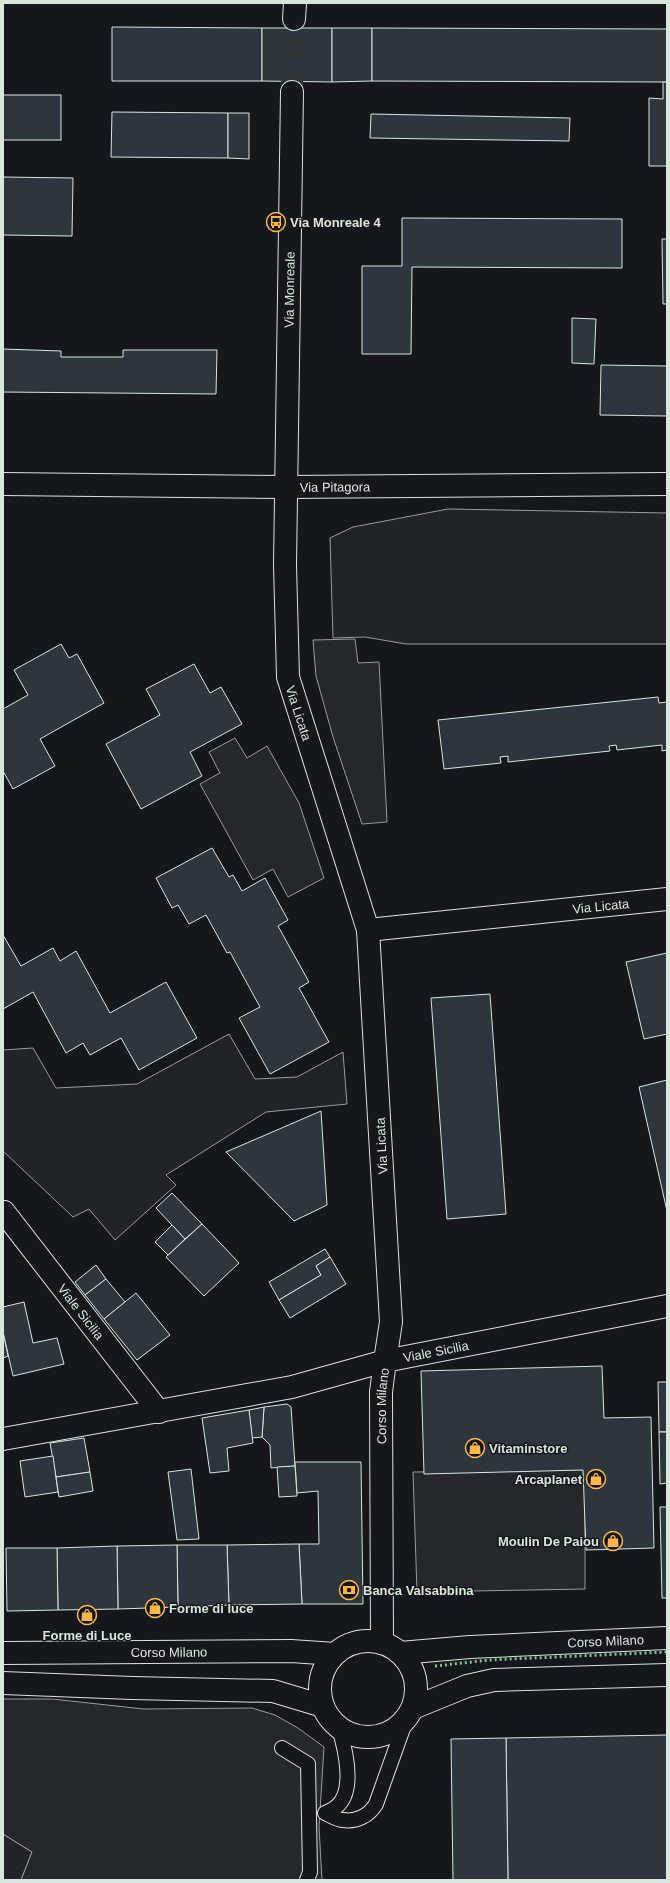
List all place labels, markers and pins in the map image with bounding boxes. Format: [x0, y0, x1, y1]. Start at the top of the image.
bus stop icon: Via Monreale 4 [265, 211, 287, 233]
place label: Via Monreale 4 [290, 215, 382, 230]
shop icon: Vitaminstore [464, 1437, 486, 1459]
place label: Vitaminstore [489, 1441, 568, 1456]
shop icon: Arcaplanet [585, 1468, 607, 1490]
place label: Arcaplanet [515, 1472, 583, 1487]
shop icon: Moulin De Paiou [602, 1530, 624, 1552]
place label: Moulin De Paiou [498, 1534, 599, 1549]
bank icon: Banca Valsabbina [338, 1579, 360, 1601]
place label: Banca Valsabbina [363, 1583, 474, 1598]
shop icon: Forme di luce [144, 1597, 166, 1619]
place label: Forme di luce [169, 1601, 254, 1616]
shop icon: Forme di Luce [76, 1604, 98, 1626]
place label: Forme di Luce [43, 1628, 131, 1643]

